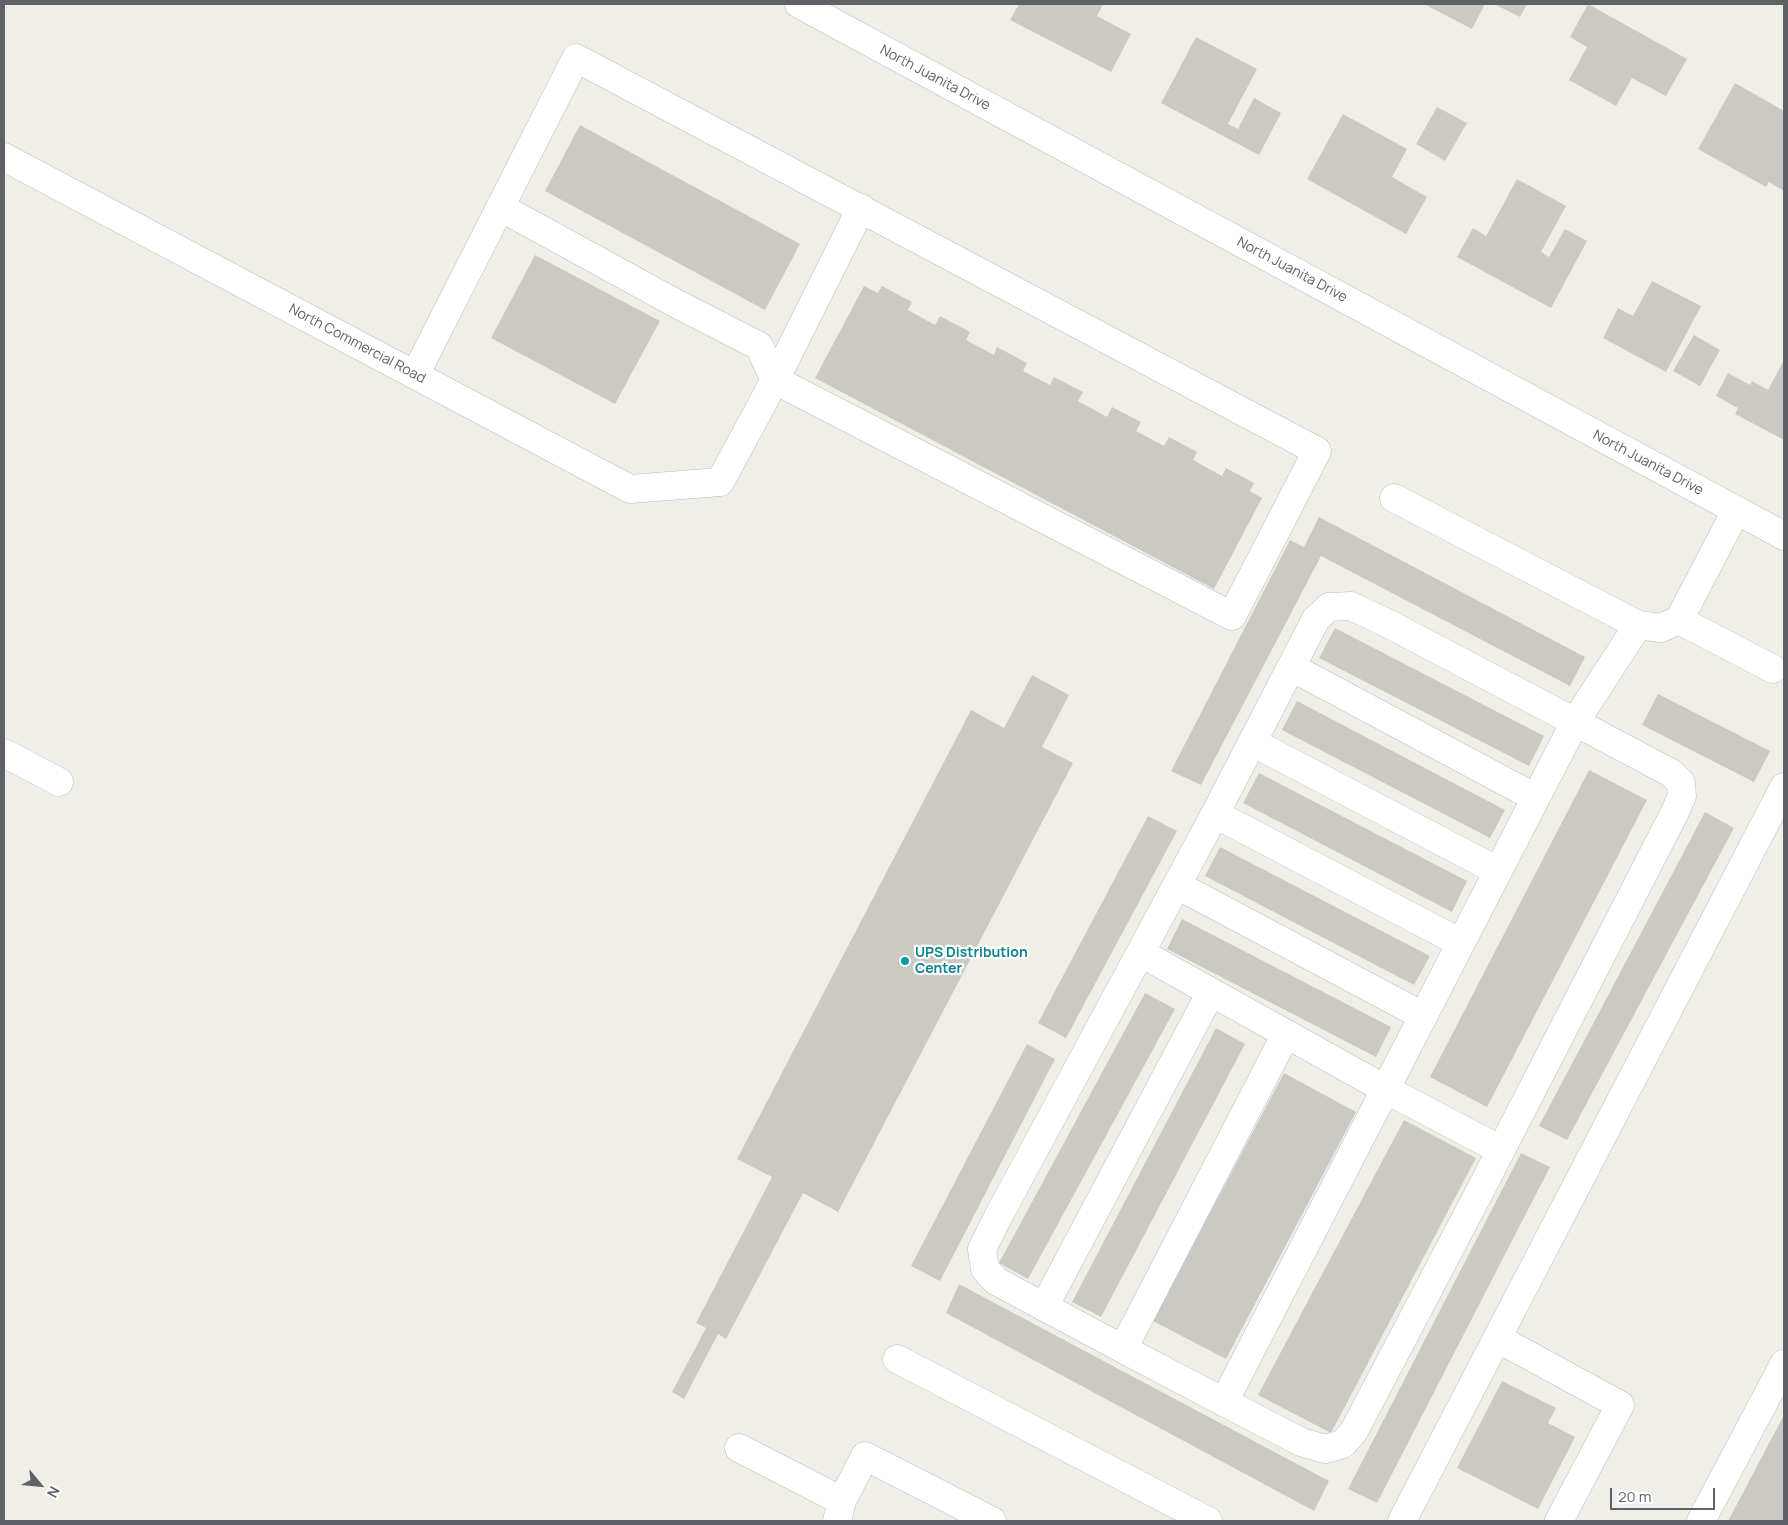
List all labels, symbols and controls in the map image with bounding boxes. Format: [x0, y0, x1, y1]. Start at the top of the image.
street label: North Juanita Drive [877, 42, 993, 114]
street label: North Juanita Drive [1234, 234, 1350, 306]
street label: North Commercial Road [286, 301, 428, 387]
street label: North Juanita Drive [1590, 427, 1706, 499]
place label: UPS Distribution Center [915, 945, 1028, 978]
marker: UPS Distribution Center [899, 955, 911, 967]
north arrow [15, 1460, 65, 1510]
scale bar [1613, 1478, 1718, 1510]
text: N [43, 1483, 64, 1501]
text: 20 m [1618, 1486, 1651, 1507]

